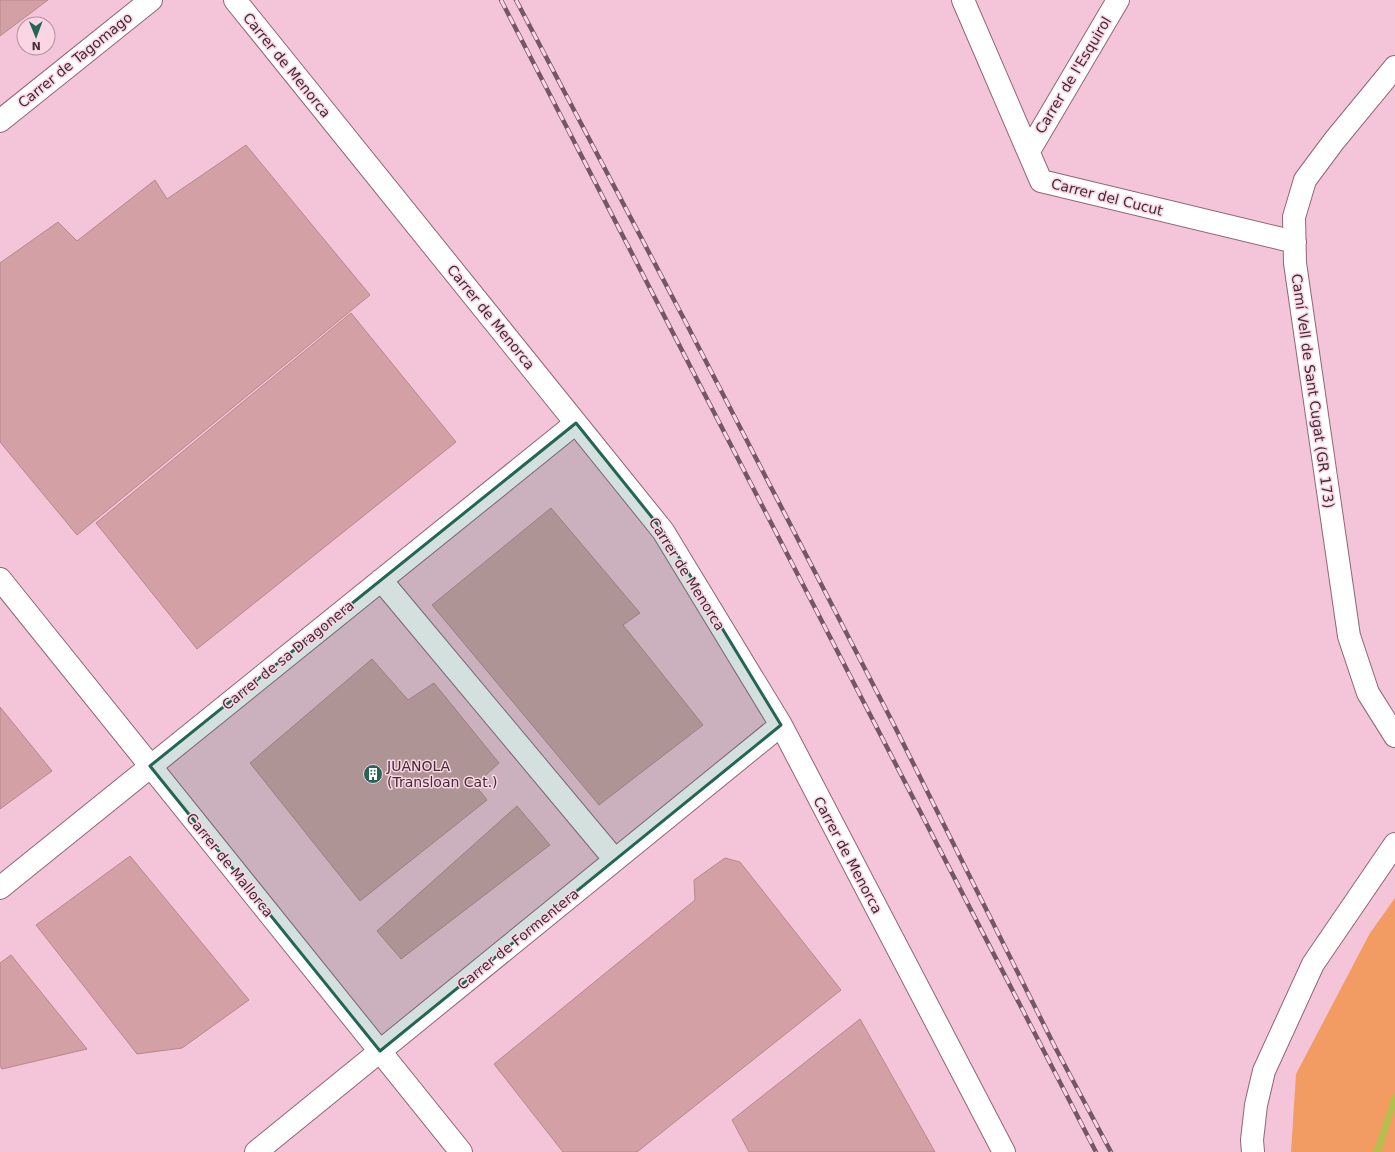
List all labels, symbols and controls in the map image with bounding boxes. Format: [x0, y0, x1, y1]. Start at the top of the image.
street label: Carrer de Tagomago [15, 9, 135, 111]
street label: Carrer de Menorca [240, 9, 334, 121]
street label: Carrer de l'Esquirol [1032, 14, 1114, 136]
north arrow [16, 16, 56, 56]
text: N [31, 39, 41, 52]
street label: Carrer del Cucut [1049, 175, 1165, 219]
street label: Carrer de Menorca [444, 261, 538, 373]
street label: Camí Vell de Sant Cugat (GR 173) [1289, 273, 1337, 509]
street label: Carrer de Menorca [646, 515, 728, 633]
street label: Carrer de sa Dragonera [219, 597, 357, 713]
place label: JUANOLA (Transloan Cat.) [386, 758, 498, 790]
building icon: JUANOLA (Transloan Cat.) [362, 763, 384, 785]
street label: Carrer de Menorca [810, 794, 886, 916]
street label: Carrer de Mallorca [183, 810, 277, 920]
street label: Carrer de Formentera [454, 885, 582, 993]

